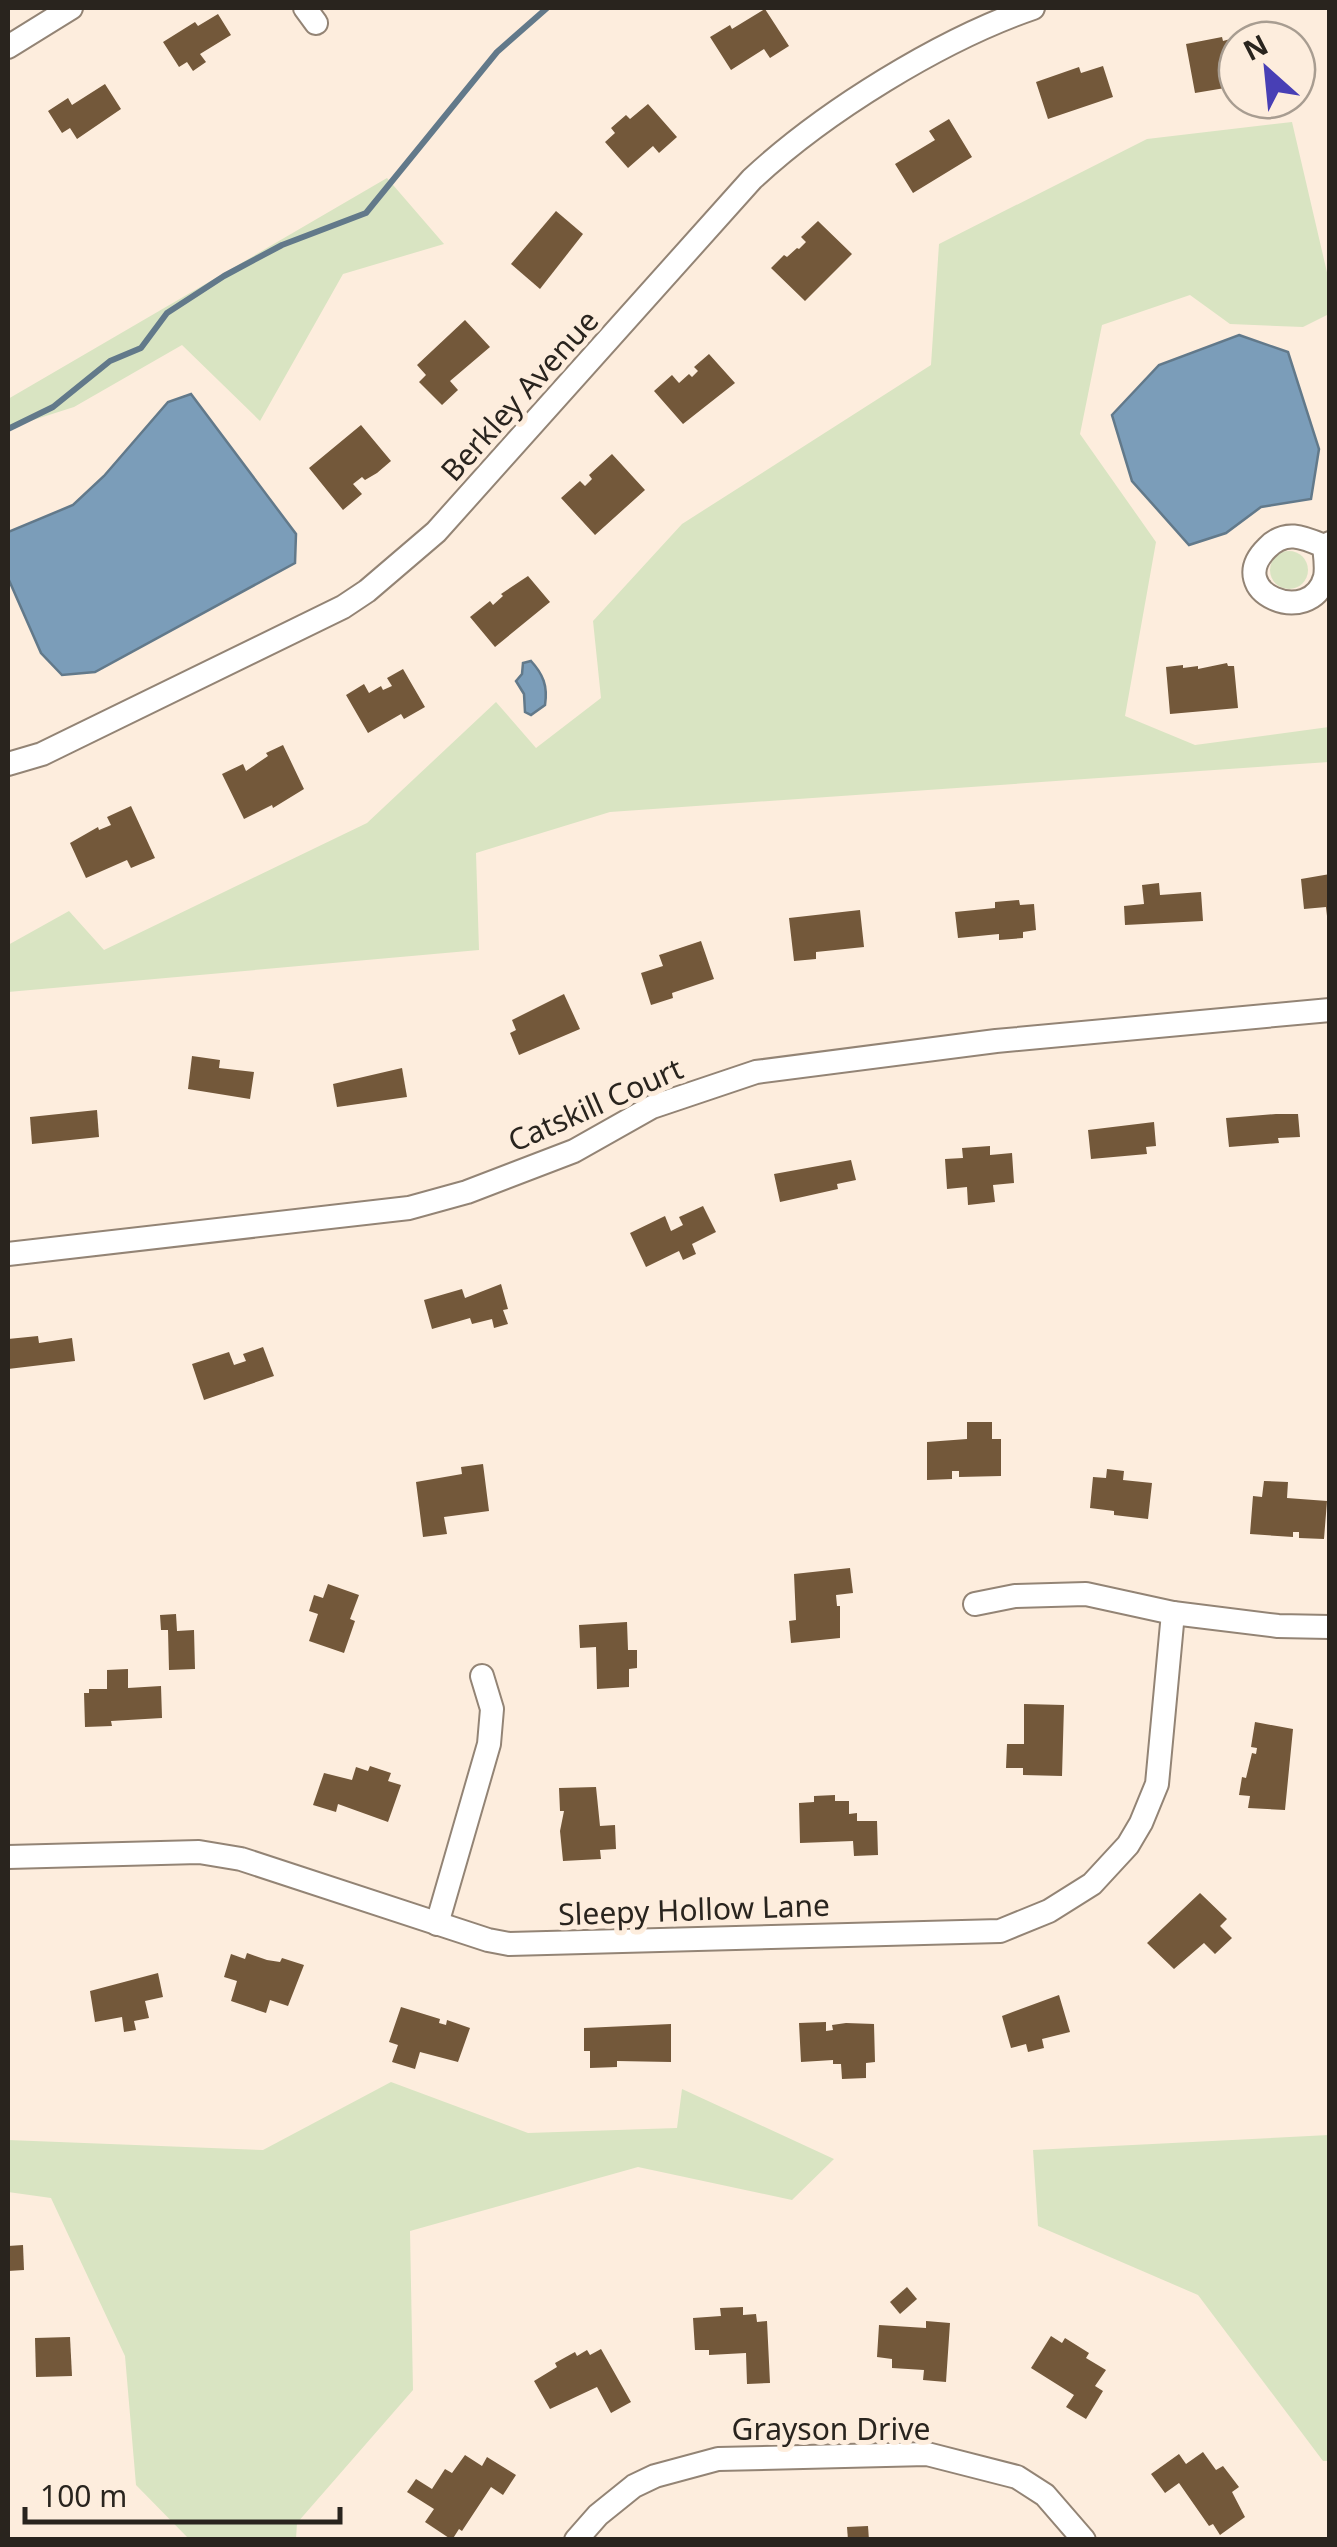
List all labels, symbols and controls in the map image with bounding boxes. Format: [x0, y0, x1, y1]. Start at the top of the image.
north arrow [1217, 20, 1317, 120]
text: N [1236, 25, 1274, 69]
street label: Berkley Avenue [431, 301, 607, 489]
street label: Catskill Court [501, 1047, 689, 1161]
street label: Sleepy Hollow Lane [557, 1884, 831, 1934]
street label: Grayson Drive [732, 2408, 930, 2449]
scale bar [25, 2462, 340, 2524]
text: 100 m [40, 2475, 127, 2516]

